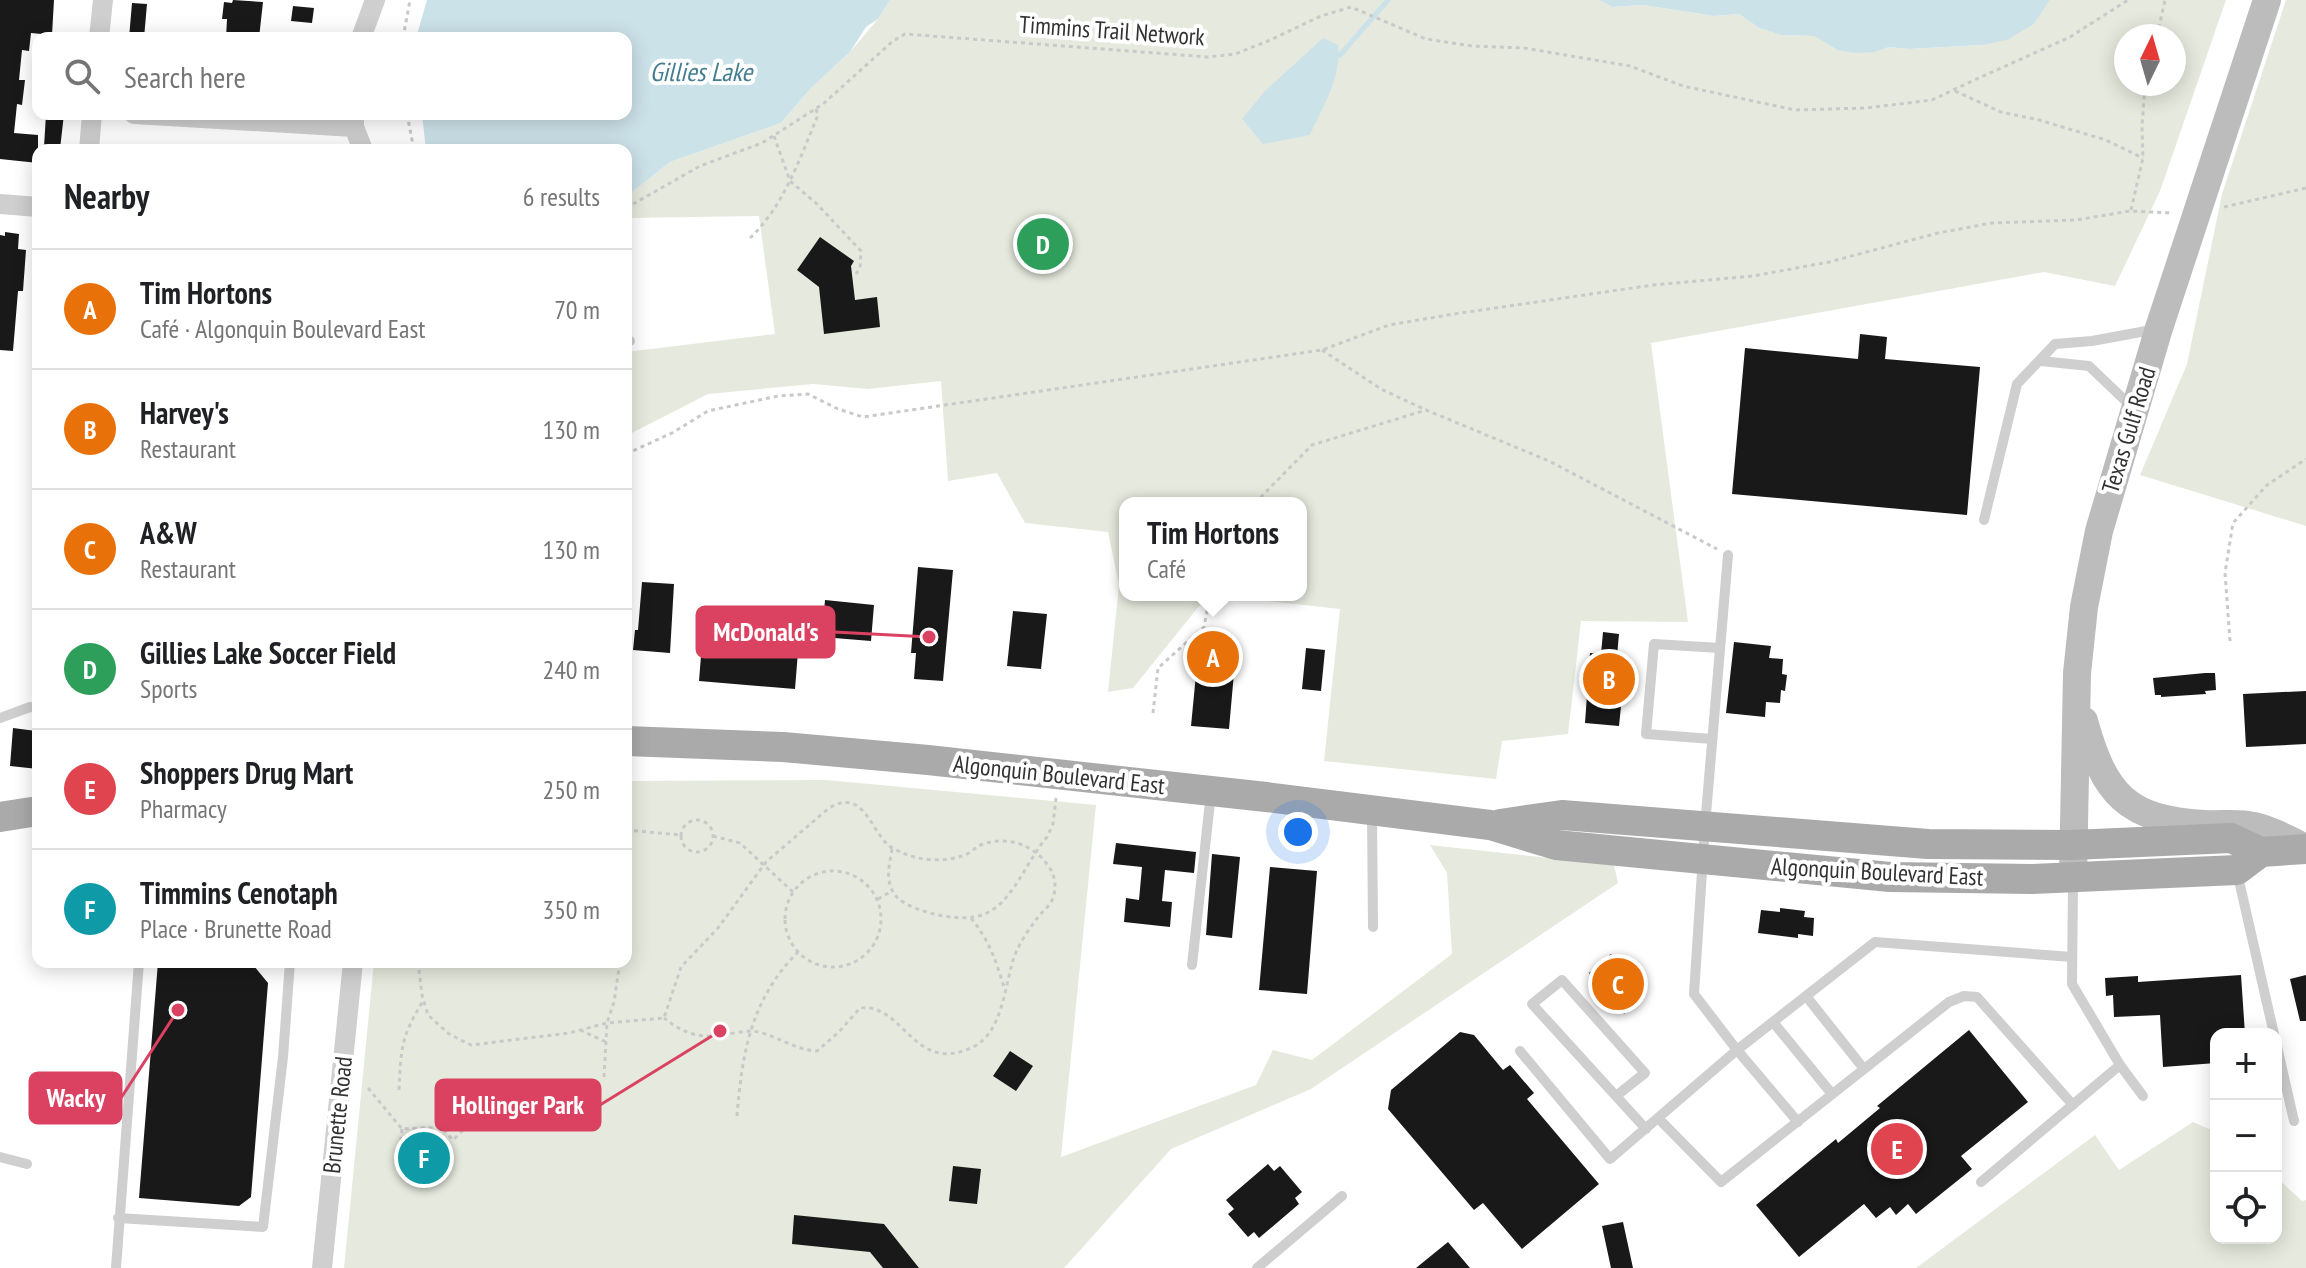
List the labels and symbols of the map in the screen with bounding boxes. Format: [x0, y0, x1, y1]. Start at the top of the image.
street label: Timmins Trail Network [1018, 9, 1207, 52]
north arrow [2114, 24, 2186, 96]
water label: Gillies Lake [650, 55, 755, 88]
pin: D [1017, 214, 1069, 274]
street label: Texas Gulf Road [2095, 363, 2162, 497]
callout: McDonald's [697, 607, 834, 657]
text: McDonald's [713, 615, 819, 648]
pin: A [1187, 627, 1239, 687]
pin: B [1583, 649, 1635, 709]
street label: Algonquin Boulevard East [952, 748, 1167, 801]
your location [1278, 812, 1318, 852]
street label: Algonquin Boulevard East [1770, 850, 1984, 893]
pin: C [1592, 954, 1644, 1014]
street label: Brunette Road [316, 1055, 359, 1175]
callout: Wacky [30, 1073, 121, 1123]
callout: Hollinger Park [436, 1080, 600, 1130]
text: Wacky [46, 1081, 106, 1114]
text: Hollinger Park [452, 1088, 584, 1121]
pin: E [1871, 1119, 1923, 1179]
pin: F [398, 1128, 450, 1188]

